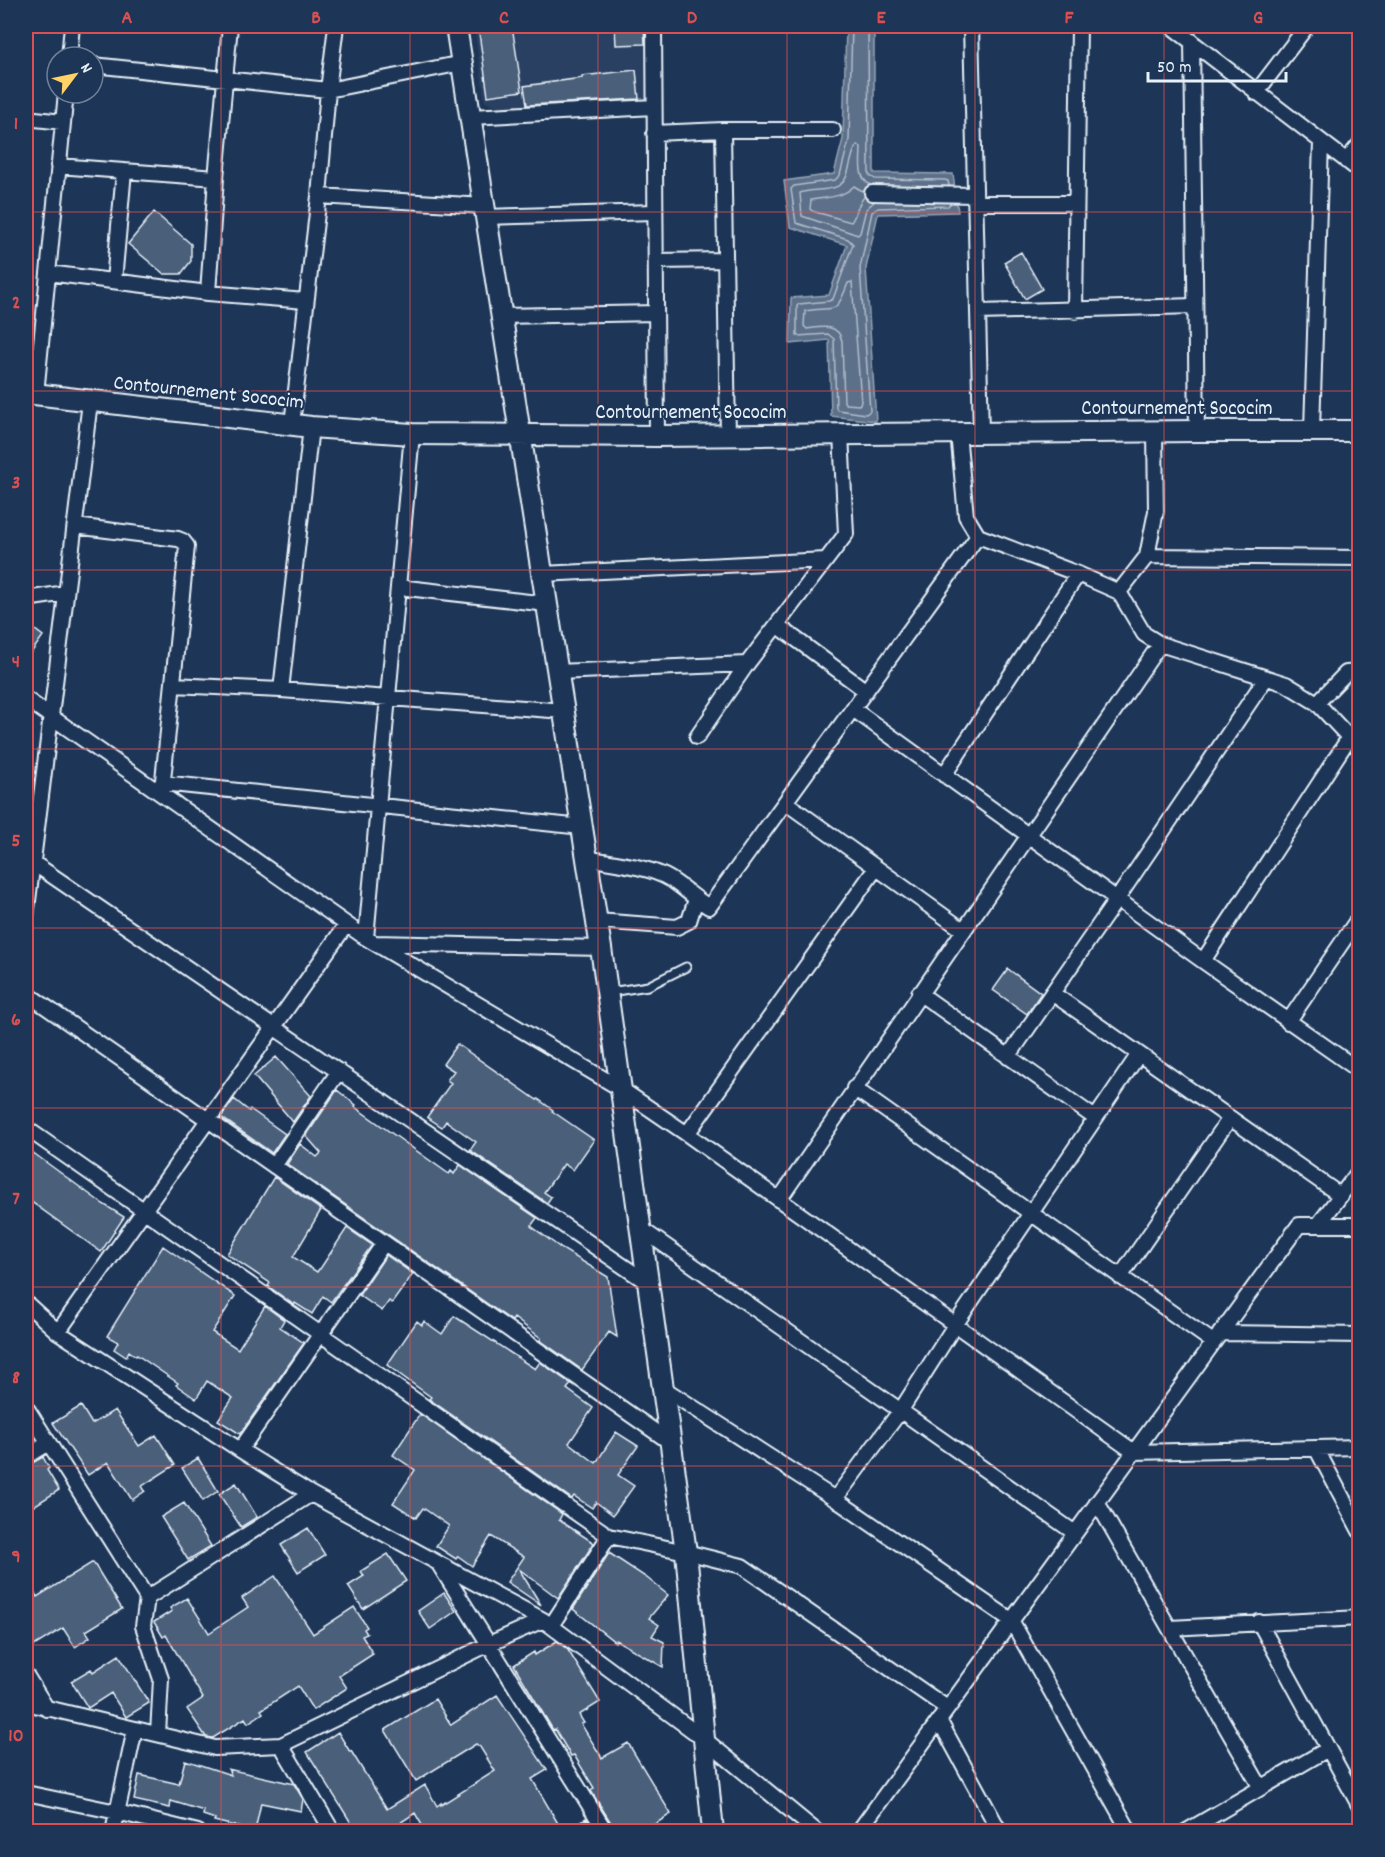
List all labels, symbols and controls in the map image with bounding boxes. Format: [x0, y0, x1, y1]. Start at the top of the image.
text: A [122, 5, 133, 33]
text: B [311, 5, 321, 33]
text: C [499, 5, 509, 33]
text: D [687, 5, 698, 33]
text: E [876, 5, 886, 33]
text: F [1065, 5, 1075, 33]
text: G [1253, 5, 1263, 33]
north arrow [45, 45, 105, 105]
scale bar [1148, 45, 1286, 83]
text: 50 m [1157, 56, 1192, 81]
text: N [74, 59, 97, 78]
text: 1 [14, 111, 18, 139]
text: 2 [12, 290, 20, 318]
street label: Contournement Sococim [112, 369, 305, 419]
street label: Contournement Sococim [1081, 395, 1273, 425]
street label: Contournement Sococim [595, 399, 787, 429]
text: 3 [12, 470, 20, 498]
text: 4 [12, 649, 20, 677]
text: 5 [11, 828, 21, 856]
text: 6 [11, 1007, 21, 1035]
text: 7 [12, 1186, 20, 1214]
text: 8 [12, 1365, 20, 1393]
text: 9 [11, 1544, 21, 1572]
text: 10 [8, 1723, 24, 1751]

